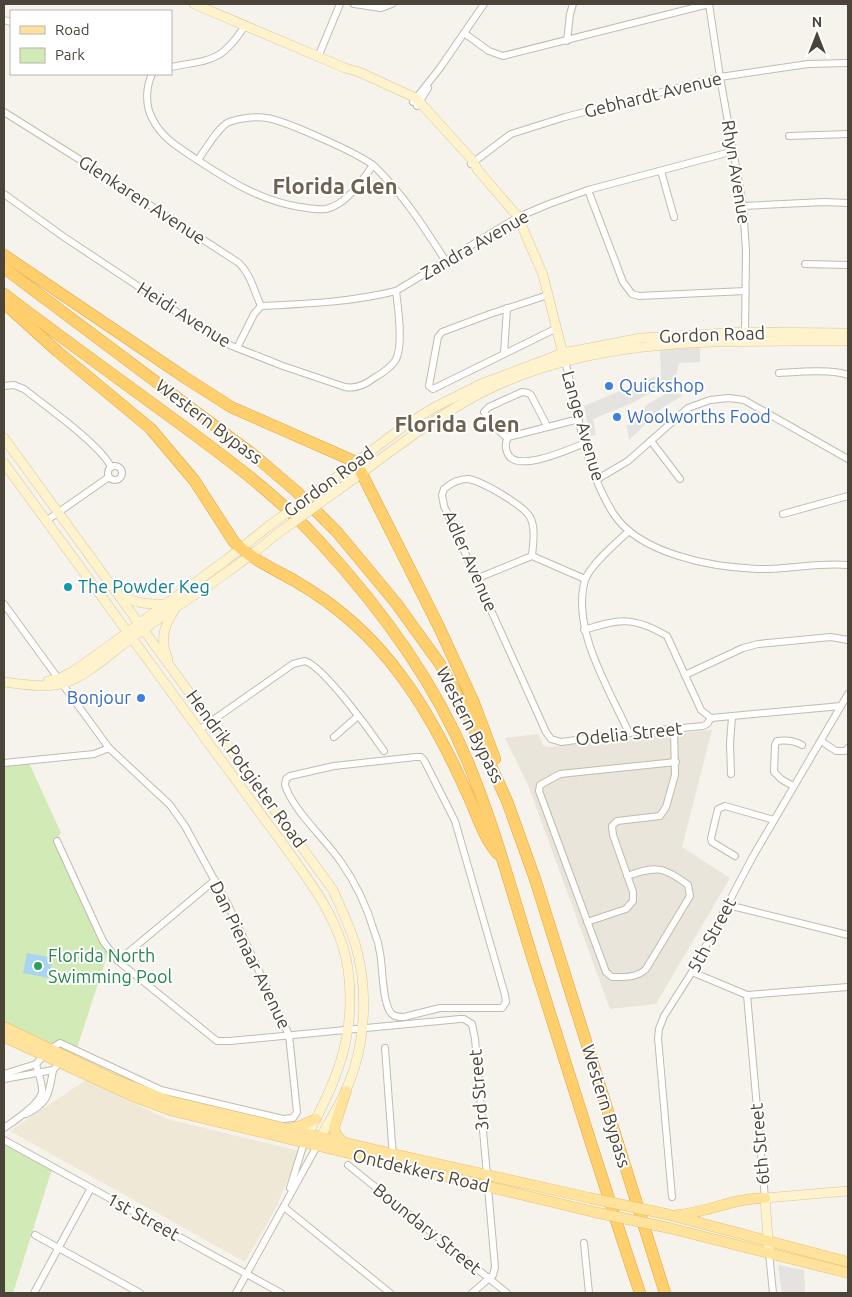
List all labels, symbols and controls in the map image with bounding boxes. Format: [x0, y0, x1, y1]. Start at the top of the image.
legend [10, 10, 172, 75]
north arrow [792, 10, 842, 60]
text: N [812, 14, 822, 30]
text: Road [55, 21, 90, 38]
text: Park [55, 46, 85, 63]
street label: Gebhardt Avenue [582, 67, 724, 121]
street label: Rhyn Avenue [719, 118, 755, 225]
street label: Glenkaren Avenue [75, 151, 210, 248]
district label: Florida Glen [272, 173, 398, 198]
street label: Zandra Avenue [417, 205, 532, 283]
street label: Heidi Avenue [134, 277, 235, 351]
street label: Gordon Road [659, 322, 765, 346]
street label: Lange Avenue [559, 368, 609, 483]
street label: Western Bypass [153, 375, 267, 468]
place label: Quickshop [619, 375, 704, 396]
marker: Quickshop [603, 380, 615, 392]
place label: Woolworths Food [627, 406, 771, 426]
district label: Florida Glen [394, 411, 520, 436]
marker: Woolworths Food [611, 411, 623, 423]
street label: Gordon Road [280, 442, 377, 520]
street label: Adler Avenue [440, 507, 502, 614]
place label: The Powder Keg [78, 576, 210, 596]
marker: The Powder Keg [62, 581, 74, 593]
street label: Western Bypass [433, 663, 509, 786]
street label: Hendrik Potgieter Road [183, 686, 311, 851]
place label: Bonjour [67, 687, 131, 707]
marker: Bonjour [135, 692, 147, 704]
street label: Odelia Street [575, 717, 683, 749]
street label: Dan Pienaar Avenue [206, 877, 295, 1032]
street label: 5th Street [683, 894, 739, 975]
place label: Florida North Swimming Pool [48, 945, 173, 986]
marker: Florida North Swimming Pool [32, 960, 44, 972]
street label: Western Bypass [579, 1042, 635, 1170]
street label: 3rd Street [464, 1048, 492, 1132]
street label: 6th Street [745, 1102, 773, 1186]
street label: Ontdekkers Road [351, 1145, 492, 1195]
street label: Boundary Street [370, 1179, 485, 1278]
street label: 1st Street [104, 1188, 183, 1244]

